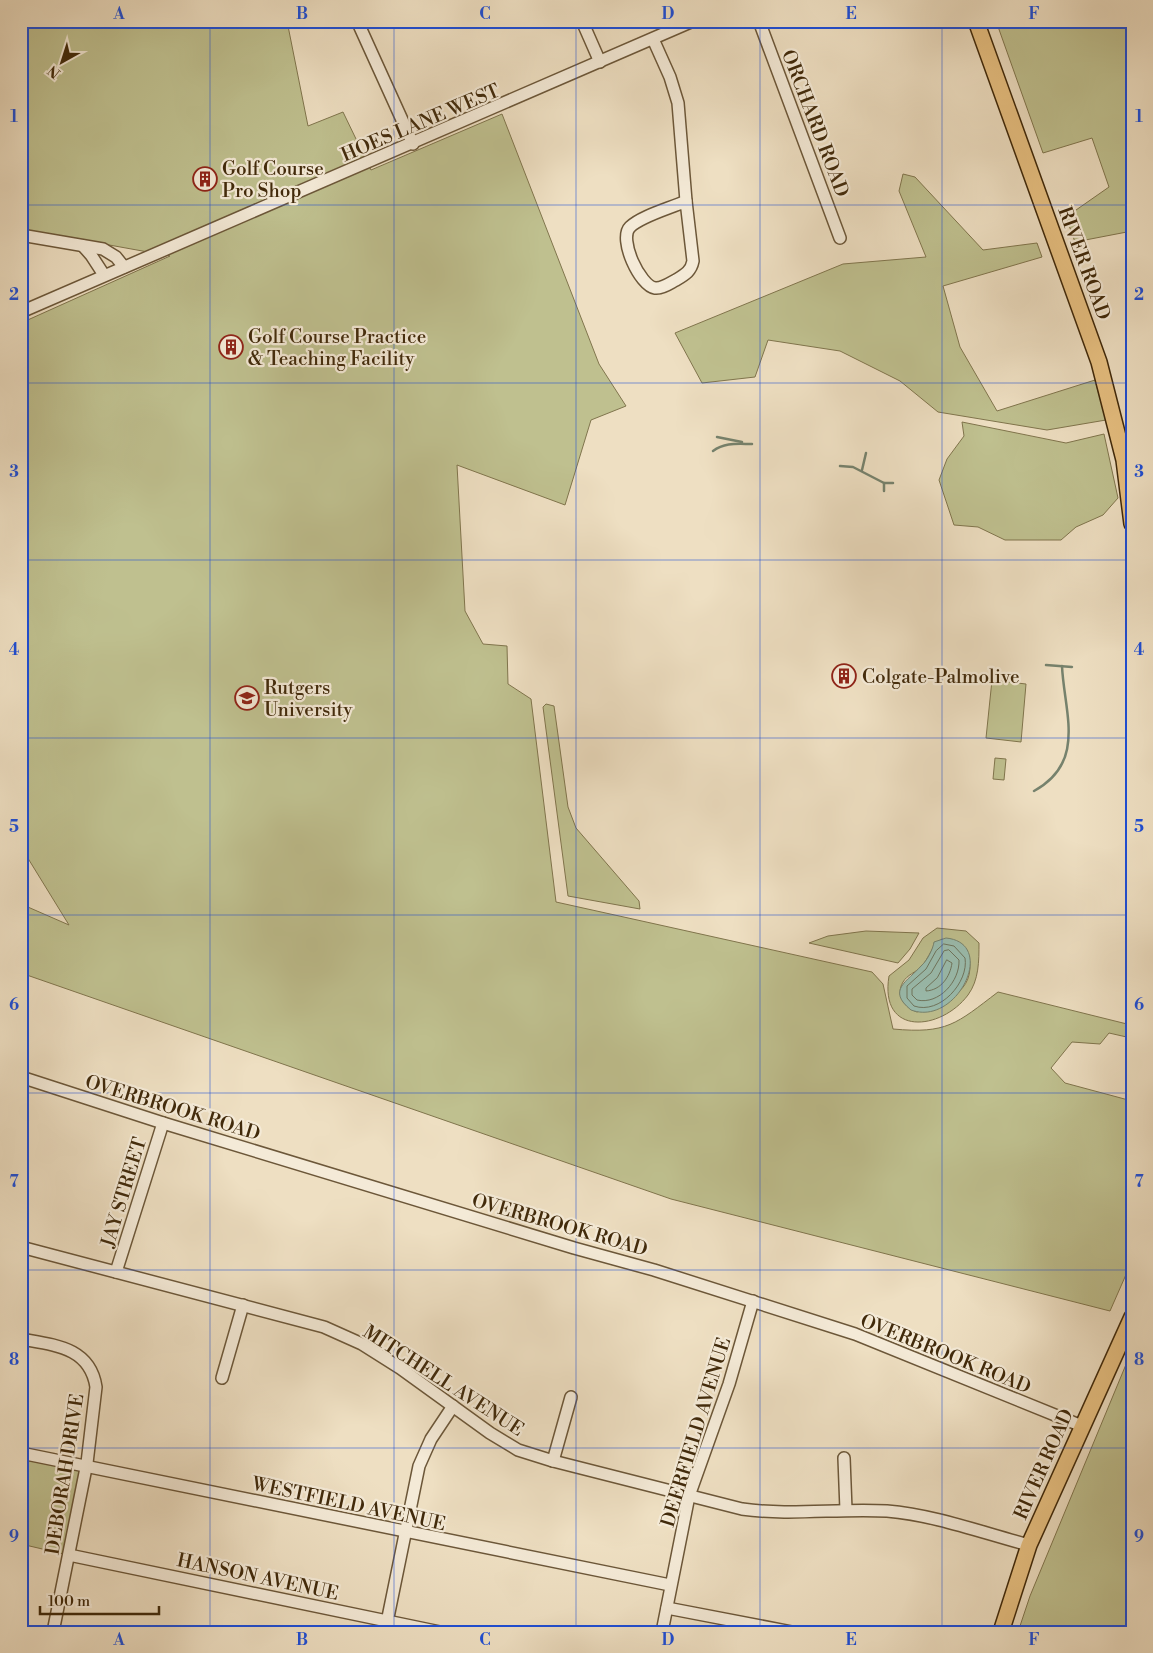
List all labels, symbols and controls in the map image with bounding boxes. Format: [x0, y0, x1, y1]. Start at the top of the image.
text: A [112, 4, 125, 24]
text: B [296, 4, 308, 24]
text: C [479, 4, 491, 24]
text: D [662, 4, 675, 24]
text: E [845, 4, 857, 24]
text: F [1028, 4, 1040, 24]
north arrow [38, 38, 88, 88]
street label: ORCHARD ROAD [776, 46, 854, 200]
text: N [44, 61, 64, 82]
street label: HOES LANE WEST [337, 79, 503, 167]
text: 1 [10, 107, 18, 127]
text: 1 [1135, 107, 1143, 127]
place label: Golf Course Pro Shop [222, 157, 324, 203]
building icon: Golf Course Pro Shop [192, 166, 218, 192]
street label: RIVER ROAD [1052, 203, 1116, 323]
text: 2 [9, 285, 19, 305]
text: 2 [1134, 285, 1144, 305]
place label: Golf Course Practice & Teaching Facility [248, 325, 426, 371]
building icon: Golf Course Practice & Teaching Facility [218, 334, 244, 360]
text: 3 [9, 462, 19, 482]
text: 3 [1134, 462, 1144, 482]
text: 4 [9, 640, 20, 660]
text: 4 [1134, 640, 1145, 660]
building icon: Colgate-Palmolive [831, 663, 857, 689]
place label: Colgate-Palmolive [862, 665, 1020, 689]
place label: Rutgers University [264, 676, 353, 722]
school or university icon: Rutgers University [234, 685, 260, 711]
text: 5 [9, 817, 19, 837]
text: 5 [1134, 817, 1144, 837]
text: 6 [9, 995, 19, 1015]
text: 6 [1134, 995, 1144, 1015]
street label: OVERBROOK ROAD [82, 1070, 263, 1146]
street label: JAY STREET [96, 1134, 152, 1251]
text: 7 [9, 1172, 19, 1192]
text: 7 [1134, 1172, 1144, 1192]
street label: OVERBROOK ROAD [469, 1188, 650, 1262]
street label: OVERBROOK ROAD [857, 1309, 1034, 1399]
street label: MITCHELL AVENUE [359, 1320, 528, 1442]
street label: DEERFIELD AVENUE [656, 1335, 736, 1530]
text: 8 [9, 1350, 19, 1370]
text: 8 [1134, 1350, 1144, 1370]
street label: DEBORAH DRIVE [40, 1392, 90, 1556]
street label: RIVER ROAD [1009, 1405, 1079, 1524]
street label: WESTFIELD AVENUE [249, 1471, 448, 1536]
text: 9 [9, 1527, 19, 1547]
text: 9 [1134, 1527, 1144, 1547]
street label: HANSON AVENUE [175, 1548, 341, 1606]
scale bar [40, 1583, 159, 1615]
text: 100 m [48, 1592, 90, 1611]
text: A [112, 1630, 125, 1650]
text: B [296, 1630, 308, 1650]
text: C [479, 1630, 491, 1650]
text: D [662, 1630, 675, 1650]
text: E [845, 1630, 857, 1650]
text: F [1028, 1630, 1040, 1650]

